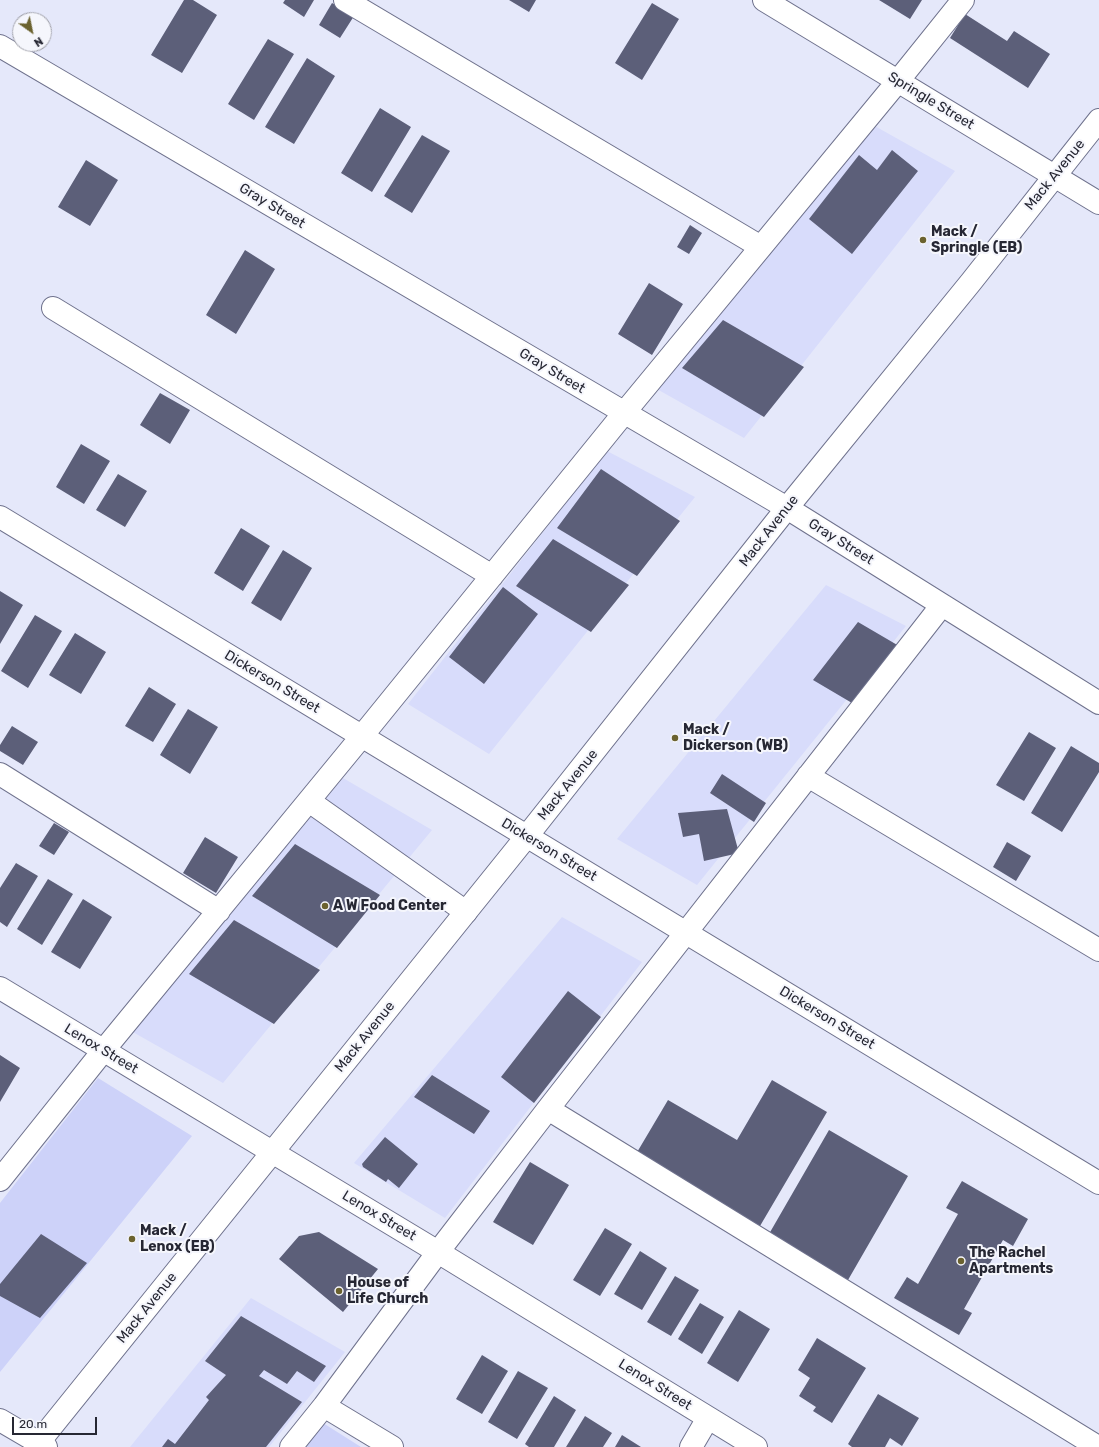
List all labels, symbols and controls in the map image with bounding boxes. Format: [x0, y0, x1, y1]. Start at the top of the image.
north arrow [12, 12, 52, 52]
text: N [31, 34, 45, 49]
street label: Springle Street [885, 69, 977, 133]
street label: Mack Avenue [1021, 136, 1089, 214]
street label: Gray Street [236, 180, 308, 232]
place label: Mack / Springle (EB) [931, 224, 1022, 256]
marker: Mack / Springle (EB) [918, 235, 928, 245]
street label: Gray Street [516, 345, 588, 397]
street label: Mack Avenue [736, 492, 802, 570]
street label: Gray Street [805, 515, 877, 569]
street label: Dickerson Street [221, 647, 323, 717]
place label: Mack / Dickerson (WB) [683, 722, 788, 754]
marker: Mack / Dickerson (WB) [670, 733, 680, 743]
street label: Mack Avenue [534, 746, 602, 824]
street label: Dickerson Street [498, 815, 600, 885]
place label: A W Food Center [333, 898, 446, 914]
marker: A W Food Center [320, 901, 330, 911]
street label: Dickerson Street [776, 983, 878, 1053]
street label: Mack Avenue [331, 998, 399, 1076]
street label: Lenox Street [61, 1020, 141, 1078]
street label: Lenox Street [339, 1187, 419, 1245]
place label: Mack / Lenox (EB) [140, 1223, 215, 1256]
marker: Mack / Lenox (EB) [127, 1234, 137, 1244]
place label: The Rachel Apartments [969, 1245, 1053, 1278]
marker: The Rachel Apartments [956, 1256, 966, 1266]
street label: Mack Avenue [113, 1269, 181, 1347]
place label: House of Life Church [347, 1275, 428, 1308]
marker: House of Life Church [334, 1286, 344, 1296]
street label: Lenox Street [615, 1356, 695, 1414]
scale bar [14, 1409, 99, 1435]
text: 20 m [19, 1417, 47, 1431]

